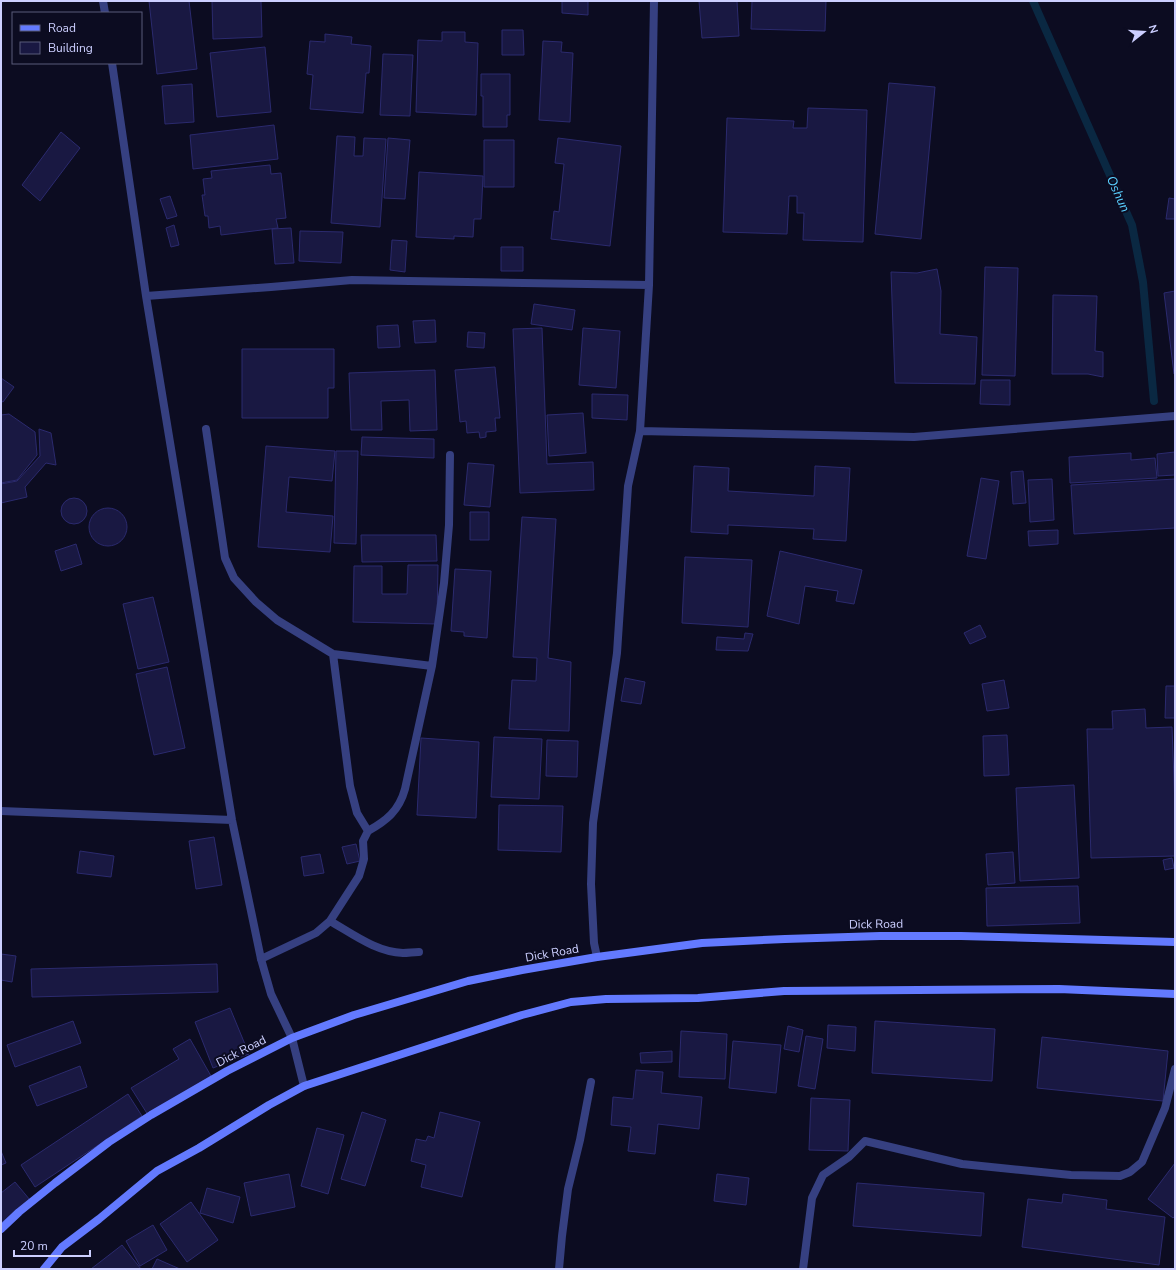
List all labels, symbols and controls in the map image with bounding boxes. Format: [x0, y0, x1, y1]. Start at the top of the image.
legend [12, 12, 142, 64]
north arrow [1124, 12, 1164, 52]
text: Road [48, 20, 76, 36]
text: N [1145, 23, 1161, 35]
text: Building [48, 40, 93, 56]
water label: Oshun [1102, 173, 1134, 215]
street label: Dick Road [849, 916, 903, 932]
street label: Dick Road [524, 940, 580, 966]
street label: Dick Road [213, 1032, 269, 1070]
scale bar [14, 1232, 90, 1258]
text: 20 m [20, 1238, 48, 1254]

